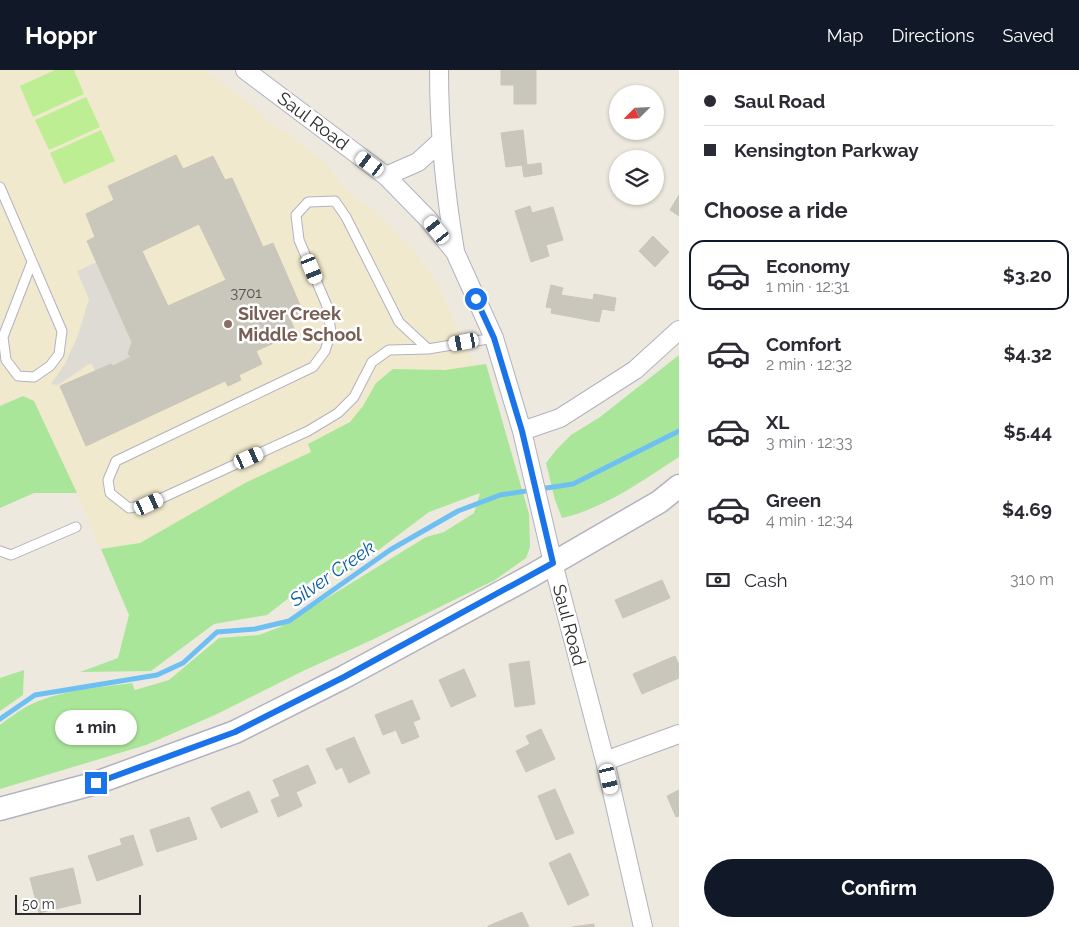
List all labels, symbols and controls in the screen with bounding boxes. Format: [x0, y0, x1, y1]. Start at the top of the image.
text: Hoppr [25, 21, 97, 50]
text: Map [827, 25, 863, 46]
text: Directions [891, 25, 975, 46]
text: Saved [1003, 25, 1054, 46]
north arrow [609, 85, 664, 140]
map controls [609, 85, 664, 205]
street label: Saul Road [274, 87, 353, 154]
text: Saul Road [734, 90, 825, 112]
text: Kensington Parkway [734, 139, 919, 161]
car [353, 149, 386, 179]
button: layers [609, 150, 664, 205]
text: Choose a ride [704, 197, 848, 223]
car [421, 214, 452, 246]
car [299, 252, 324, 286]
icon: car [706, 253, 751, 298]
text: Economy [766, 255, 850, 277]
text: $3.20 [1003, 264, 1052, 286]
text: 1 min · 12:31 [766, 277, 849, 296]
house number: 3701 [230, 284, 262, 302]
route start [465, 288, 487, 310]
place label: Silver Creek Middle School [238, 303, 362, 345]
marker: Silver Creek Middle School [222, 318, 234, 330]
icon: car [706, 331, 751, 376]
car [447, 332, 480, 352]
text: Comfort [766, 333, 841, 355]
text: $4.32 [1004, 342, 1052, 364]
text: 2 min · 12:32 [766, 355, 852, 374]
icon: car [706, 409, 751, 454]
text: XL [766, 411, 789, 433]
text: $5.44 [1003, 420, 1052, 442]
text: 3 min · 12:33 [766, 433, 853, 452]
car [232, 445, 265, 471]
icon: car [706, 487, 751, 532]
text: Green [766, 489, 821, 511]
car [132, 491, 165, 517]
text: $4.69 [1002, 498, 1052, 520]
text: 4 min · 12:34 [766, 511, 853, 530]
water label: Silver Creek [284, 536, 379, 611]
icon: cash [704, 566, 732, 594]
text: Cash [744, 569, 788, 591]
text: 310 m [1010, 570, 1054, 589]
street label: Saul Road [549, 582, 590, 668]
callout: 1 min [55, 710, 137, 746]
text: 1 min [76, 718, 116, 737]
car [598, 763, 619, 795]
route end [85, 772, 107, 794]
button: Confirm [704, 859, 1054, 917]
scale bar [15, 892, 141, 915]
text: 50 m [22, 896, 55, 912]

